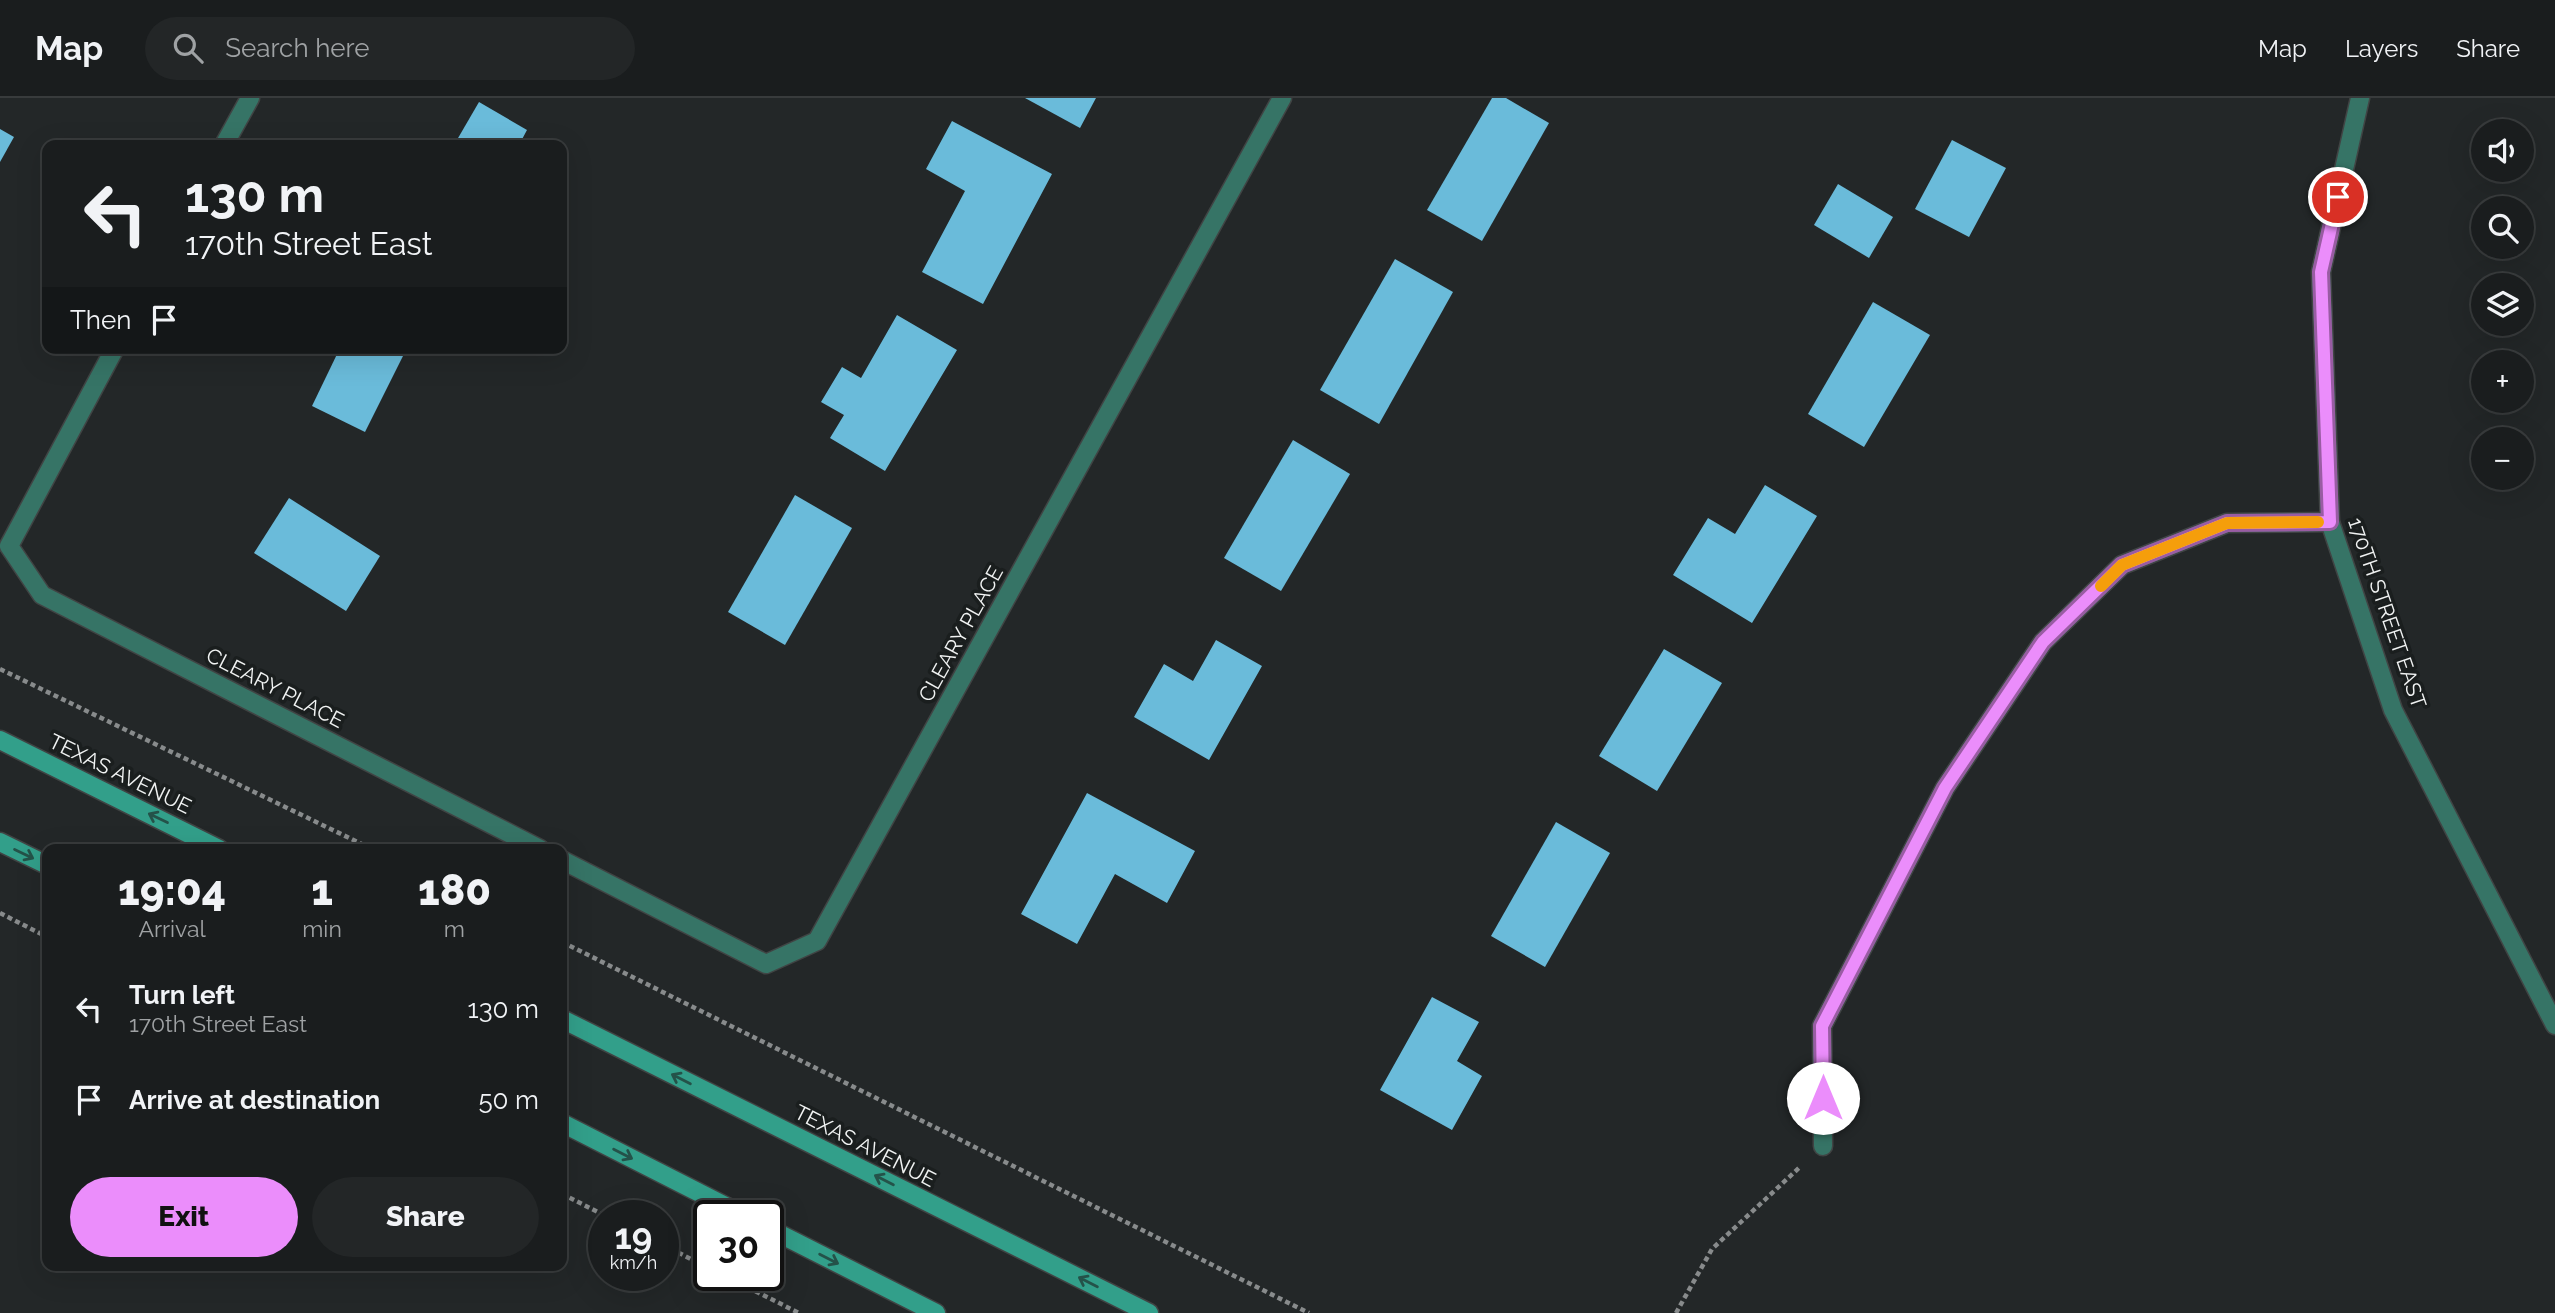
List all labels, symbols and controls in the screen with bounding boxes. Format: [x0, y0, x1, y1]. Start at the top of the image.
search box [145, 17, 635, 80]
text: Map [35, 29, 103, 68]
icon: search [169, 29, 207, 67]
text: Search here [225, 33, 370, 63]
text: Map [2258, 34, 2307, 63]
text: Layers [2345, 34, 2418, 63]
text: Share [2456, 34, 2520, 63]
map controls [2471, 119, 2534, 490]
button: sound [2471, 119, 2534, 182]
text: 130 m [185, 166, 324, 223]
pin [2308, 167, 2368, 227]
icon: left [70, 168, 161, 259]
icon: arrive [2319, 178, 2357, 216]
button: search [2471, 196, 2534, 259]
text: 170th Street East [185, 225, 433, 262]
button: layers [2471, 273, 2534, 336]
icon: arrive [145, 301, 183, 339]
text: Then [70, 305, 131, 335]
button: + [2471, 350, 2534, 413]
button: − [2471, 427, 2534, 490]
street label: 170TH STREET EAST [2343, 514, 2432, 712]
street label: CLEARY PLACE [913, 562, 1008, 706]
street label: CLEARY PLACE [202, 642, 348, 733]
street label: TEXAS AVENUE [45, 728, 195, 819]
one-way arrow [148, 811, 169, 825]
one-way arrow [13, 847, 34, 861]
text: 19:04 [118, 866, 226, 915]
text: 1 [311, 866, 333, 915]
text: 180 [418, 866, 491, 915]
text: Arrival [138, 915, 206, 942]
text: min [302, 915, 342, 942]
text: m [444, 915, 465, 942]
text: Turn left [129, 980, 235, 1010]
icon: left [70, 990, 108, 1028]
text: 130 m [468, 994, 539, 1024]
text: 170th Street East [129, 1010, 307, 1037]
position arrow [1786, 1061, 1860, 1135]
one-way arrow [671, 1071, 692, 1085]
icon: arrive [70, 1081, 108, 1119]
text: Arrive at destination [129, 1085, 380, 1115]
text: 50 m [478, 1085, 539, 1115]
street label: TEXAS AVENUE [790, 1099, 940, 1192]
one-way arrow [612, 1147, 632, 1161]
one-way arrow [874, 1173, 895, 1187]
button: Exit [70, 1177, 298, 1257]
button: Share [312, 1177, 539, 1257]
speed limit sign: 30 [693, 1200, 784, 1291]
text: 19 [615, 1216, 652, 1257]
text: km/h [610, 1252, 657, 1273]
one-way arrow [818, 1253, 839, 1267]
one-way arrow [1078, 1275, 1099, 1289]

